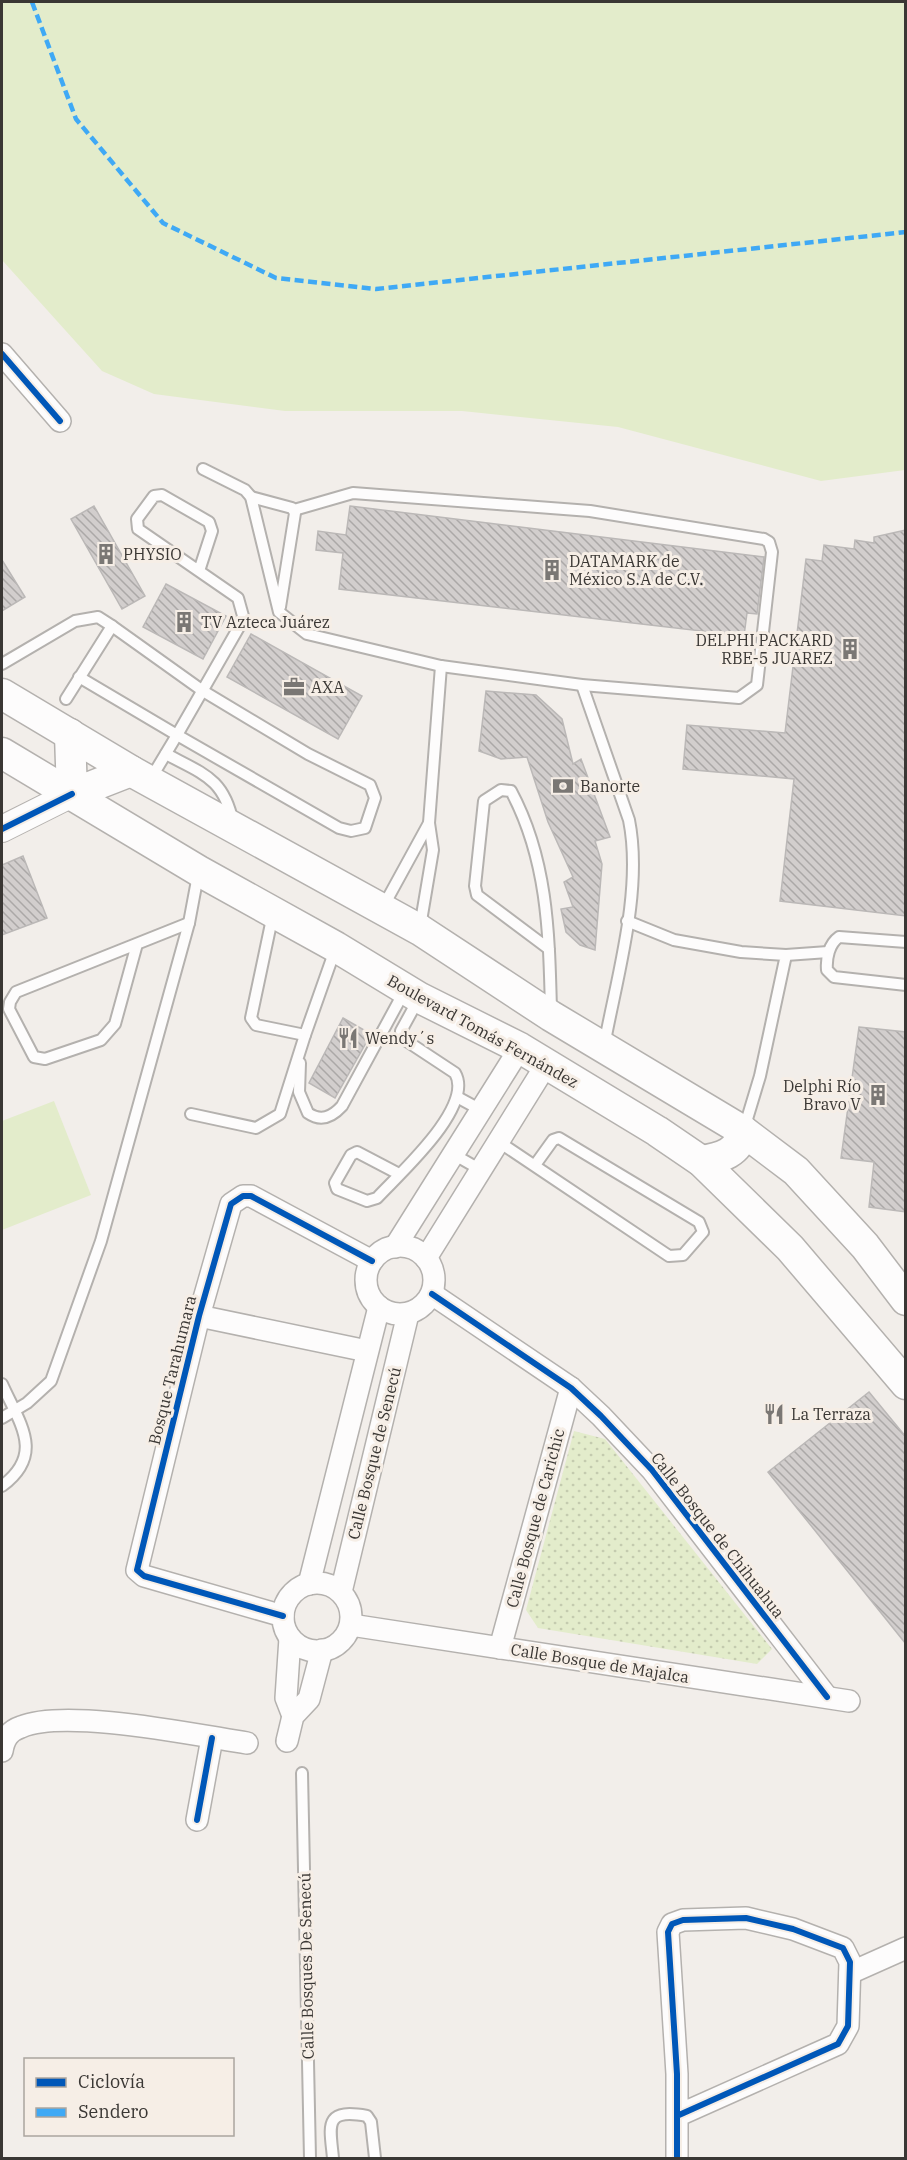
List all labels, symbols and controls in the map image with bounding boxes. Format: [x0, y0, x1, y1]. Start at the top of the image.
building icon: PHYSIO [94, 542, 118, 566]
place label: PHYSIO [123, 544, 182, 564]
place label: DATAMARK de México S.A de C.V. [569, 551, 704, 589]
building icon: DATAMARK de México S.A de C.V. [540, 558, 564, 582]
building icon: TV Azteca Juárez [172, 610, 196, 634]
place label: TV Azteca Juárez [201, 612, 330, 632]
place label: DELPHI PACKARD RBE-5 JUAREZ [696, 630, 833, 668]
building icon: DELPHI PACKARD RBE-5 JUAREZ [838, 637, 862, 661]
office icon: AXA [282, 675, 306, 699]
place label: AXA [311, 677, 344, 697]
bank icon: Banorte [551, 774, 575, 798]
place label: Banorte [580, 776, 640, 796]
street label: Boulevard Tomás Fernández [384, 970, 582, 1092]
restaurant icon: Wendy´s [336, 1026, 360, 1050]
place label: Wendy´s [365, 1028, 434, 1048]
place label: Delphi Río Bravo V [783, 1076, 861, 1114]
building icon: Delphi Río Bravo V [866, 1083, 890, 1107]
street label: Bosque Tarahumara [144, 1293, 200, 1447]
street label: Calle Bosque de Senecú [343, 1365, 405, 1541]
restaurant icon: La Terraza [762, 1402, 786, 1426]
place label: La Terraza [791, 1404, 871, 1424]
street label: Calle Bosque de Carichic [501, 1426, 569, 1610]
street label: Calle Bosque de Chihuahua [647, 1448, 789, 1622]
street label: Calle Bosque de Majalca [509, 1639, 691, 1687]
street label: Calle Bosques De Senecú [294, 1872, 318, 2059]
legend [24, 2058, 234, 2136]
text: Ciclovía [78, 2070, 145, 2093]
text: Sendero [78, 2100, 148, 2123]

